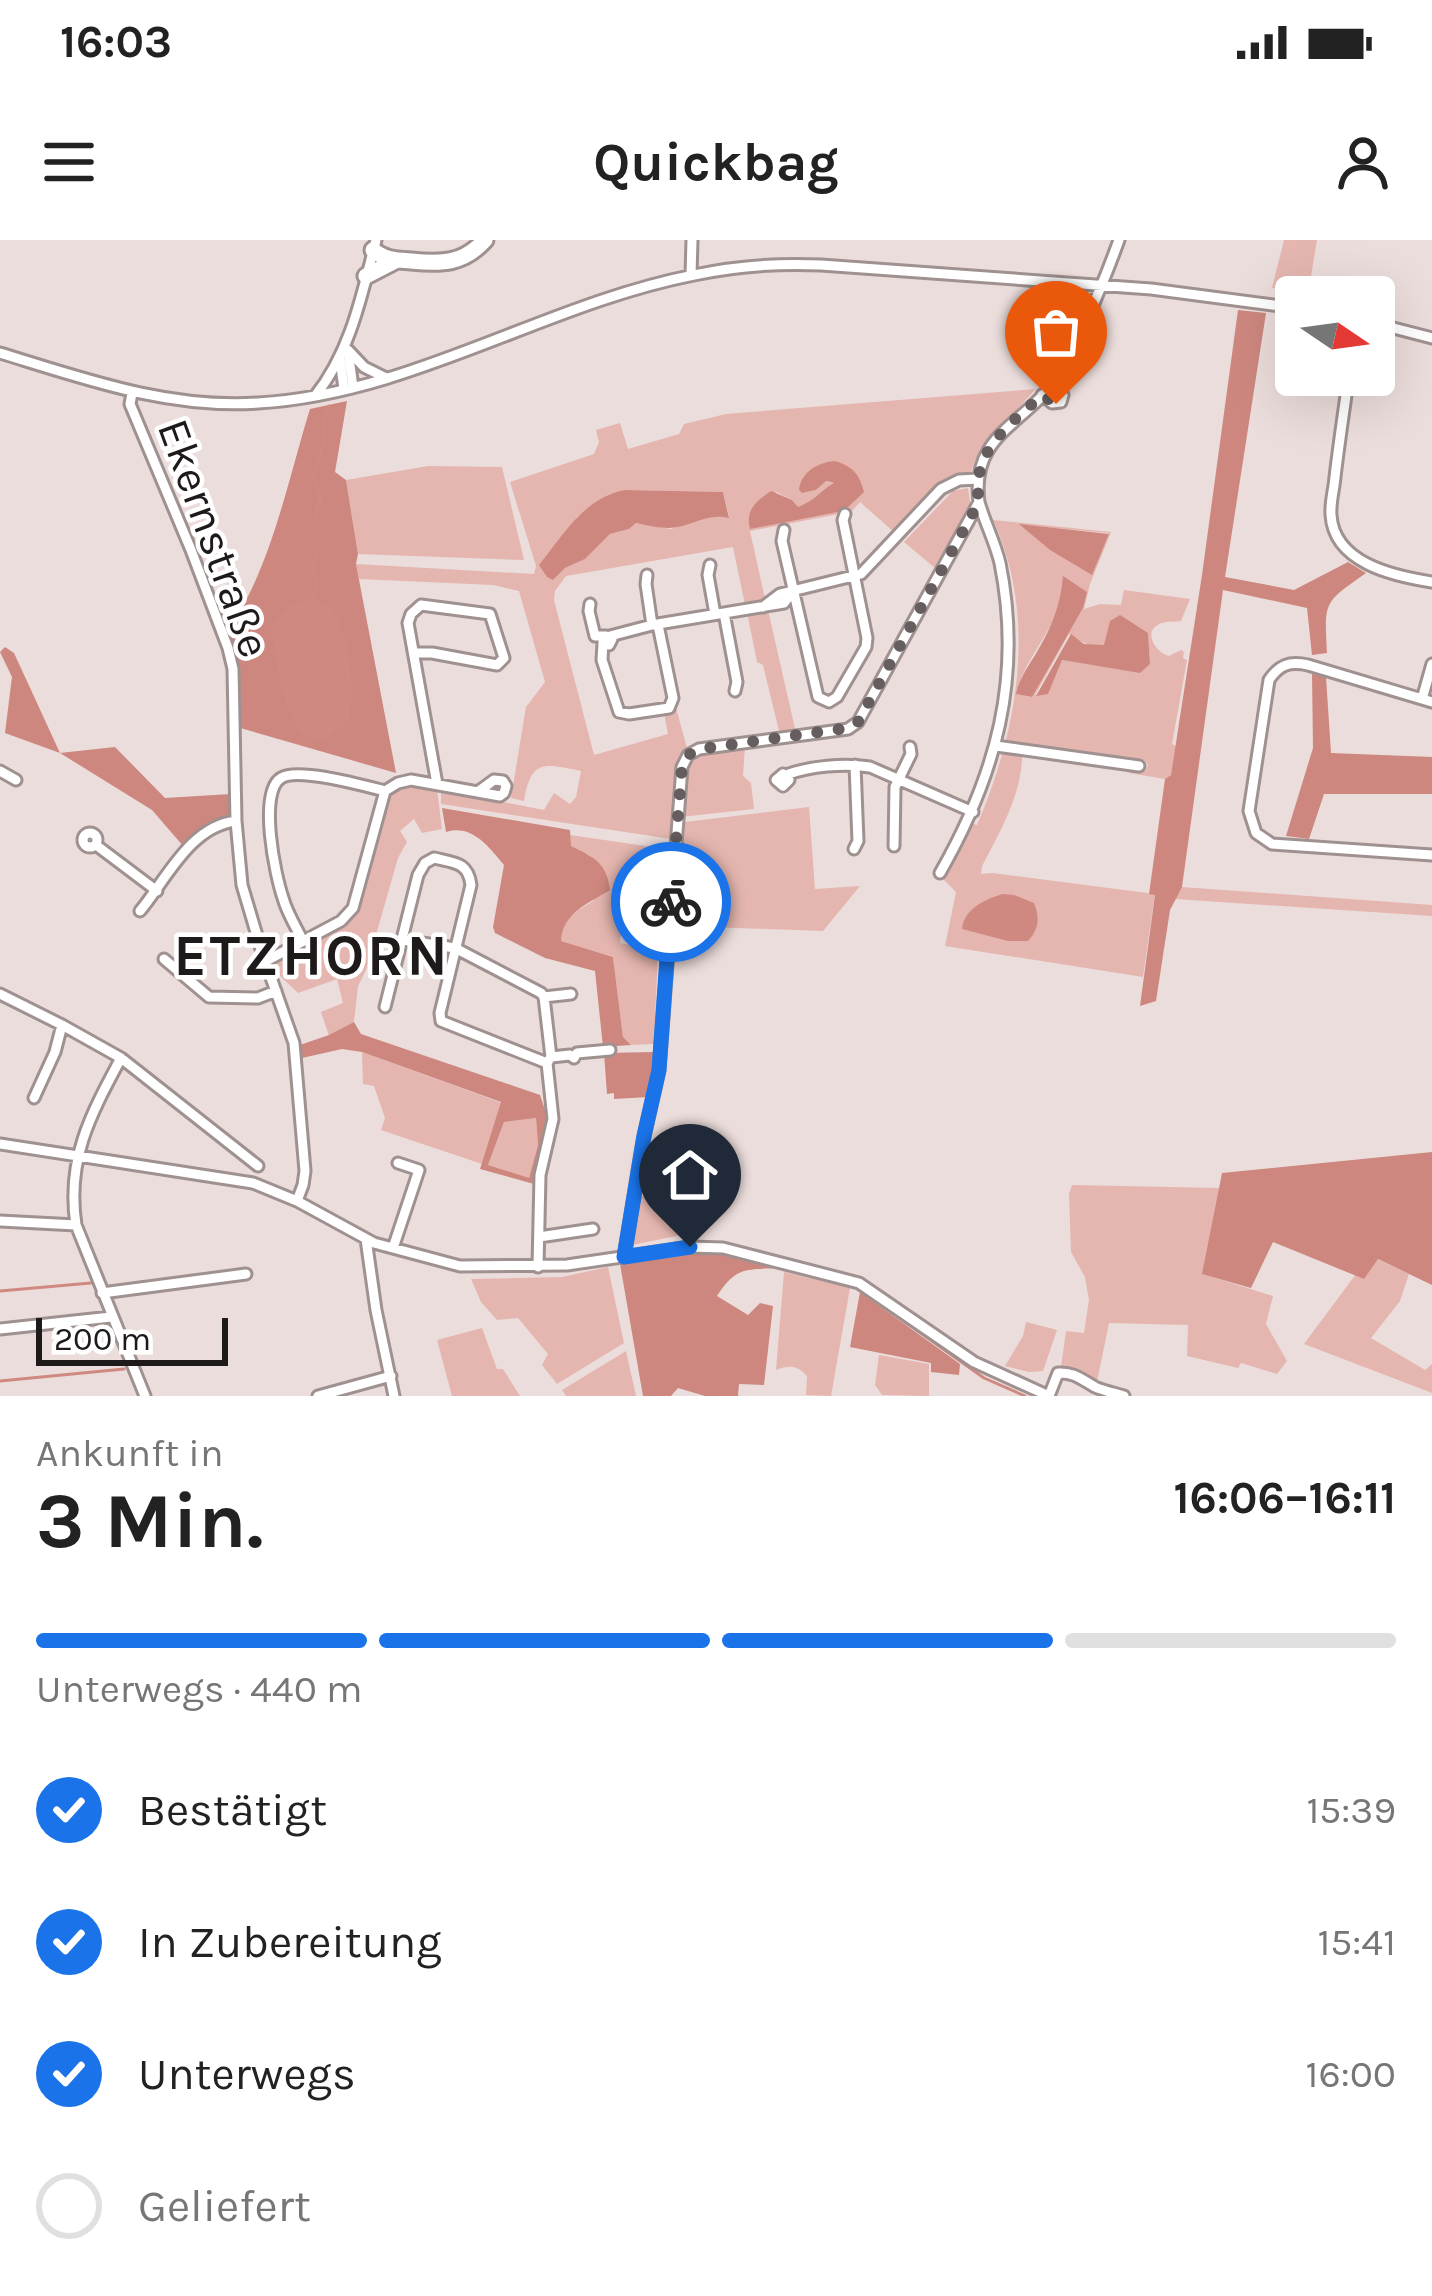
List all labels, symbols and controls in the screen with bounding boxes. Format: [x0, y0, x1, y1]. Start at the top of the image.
text: 16:03 [60, 16, 172, 68]
icon: menu [36, 129, 102, 195]
icon: person [1330, 129, 1396, 195]
text: Quickbag [593, 130, 839, 194]
north arrow [1275, 276, 1395, 396]
map controls [1275, 276, 1395, 396]
pin [1005, 281, 1107, 404]
icon: bag [1023, 299, 1089, 365]
street label: Ekernstraße [147, 412, 281, 664]
courier [611, 842, 731, 962]
icon: bike [638, 869, 704, 935]
district label: ETZHORN [173, 923, 451, 989]
pin [639, 1124, 741, 1247]
icon: home [657, 1142, 723, 1208]
scale bar [36, 1312, 228, 1365]
text: 200 m [54, 1320, 151, 1358]
text: Ankunft in [36, 1430, 224, 1476]
text: 16:06–16:11 [1174, 1472, 1396, 1524]
text: 3 Min. [36, 1475, 263, 1567]
text: Unterwegs · 440 m [36, 1666, 363, 1712]
icon: check [36, 1777, 102, 1843]
text: Bestätigt [138, 1784, 327, 1836]
text: 15:39 [1306, 1787, 1396, 1833]
icon: check [36, 1909, 102, 1975]
text: In Zubereitung [138, 1916, 442, 1968]
text: 15:41 [1317, 1919, 1396, 1965]
icon: check [36, 2041, 102, 2107]
text: Unterwegs [138, 2048, 356, 2100]
text: 16:00 [1306, 2051, 1396, 2097]
text: Geliefert [138, 2180, 311, 2232]

